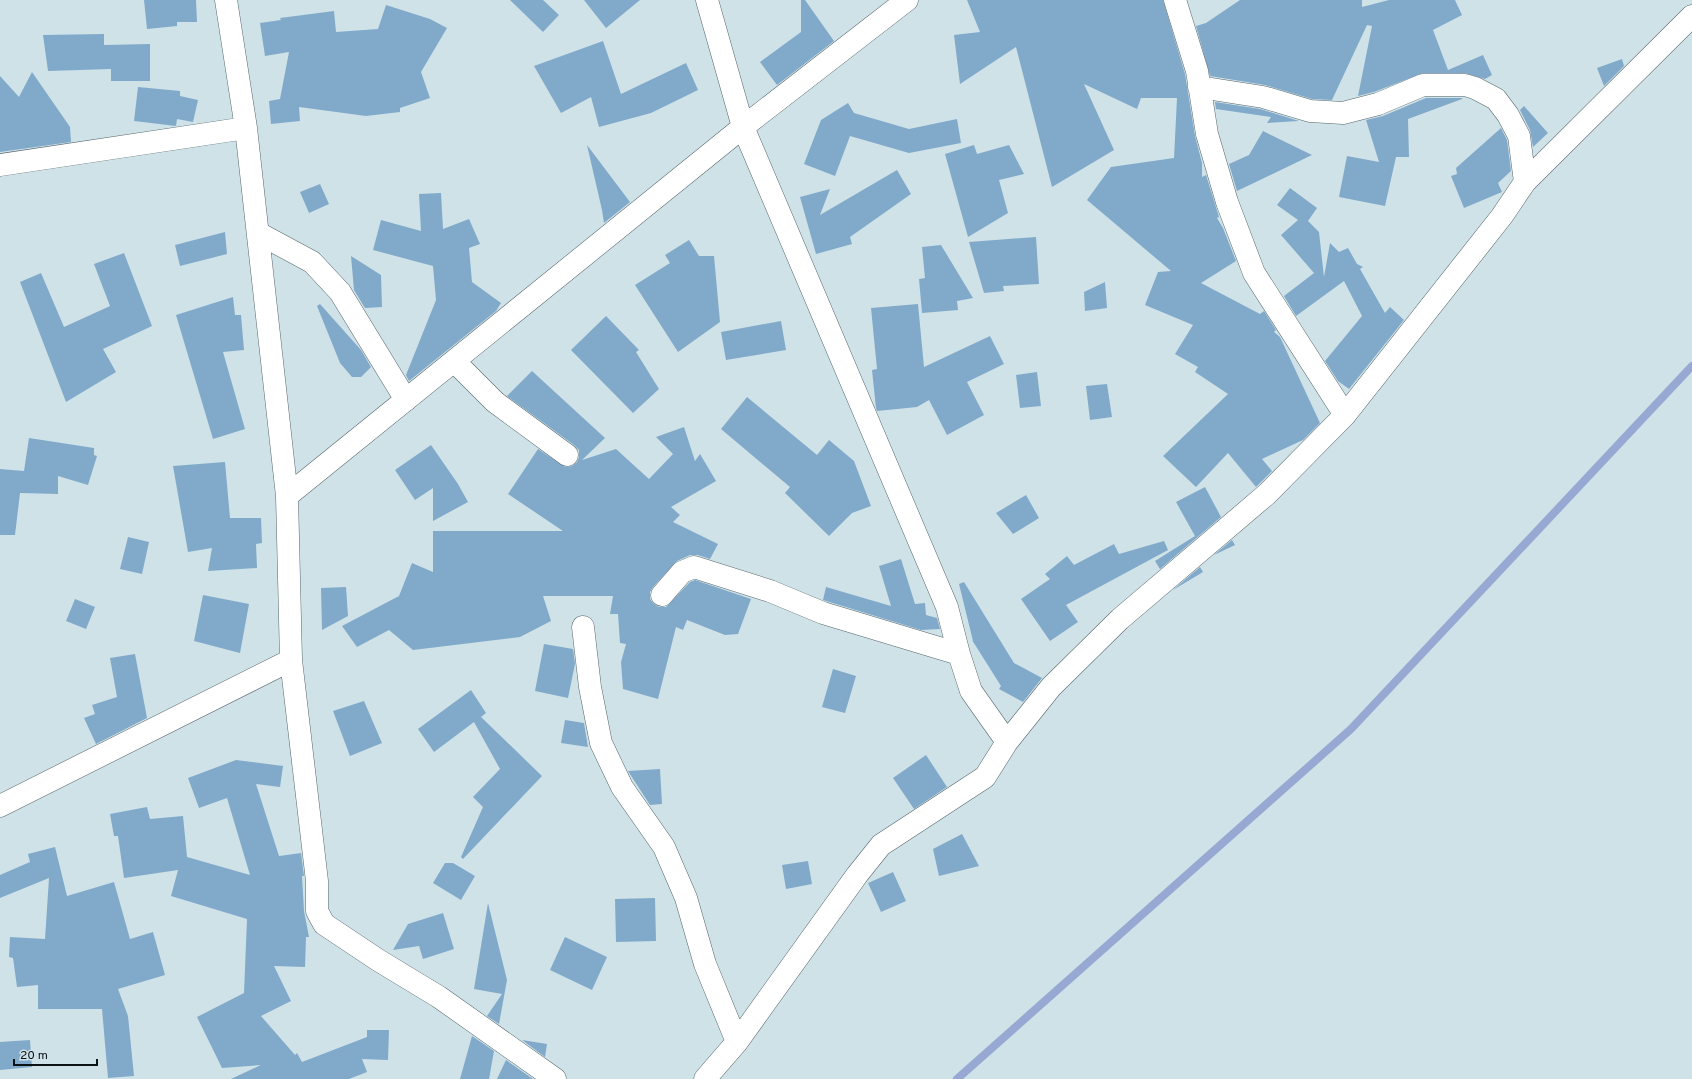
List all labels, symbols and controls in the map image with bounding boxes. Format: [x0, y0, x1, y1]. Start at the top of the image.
scale bar [14, 1041, 97, 1067]
text: 20 m [20, 1048, 48, 1064]

